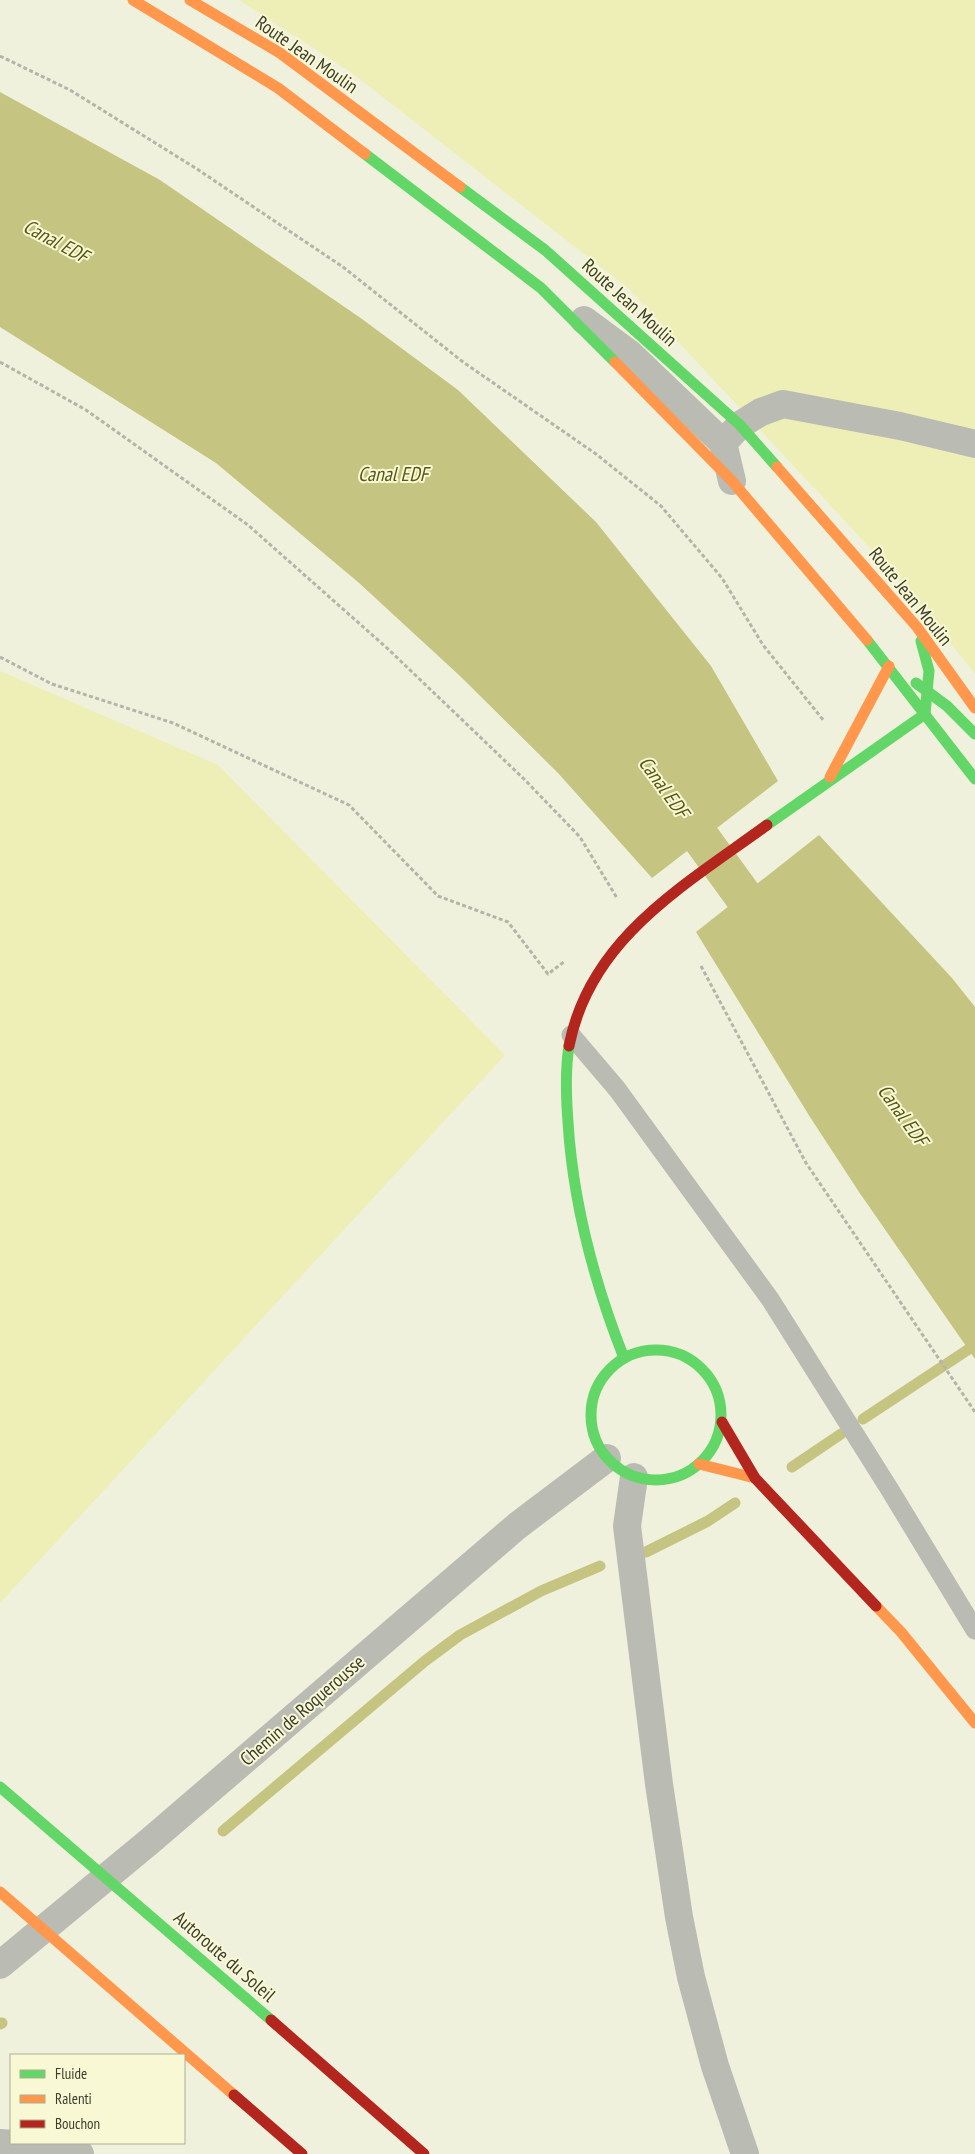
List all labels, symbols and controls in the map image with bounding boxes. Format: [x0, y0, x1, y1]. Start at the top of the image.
street label: Route Jean Moulin [251, 10, 363, 98]
water label: Canal EDF [19, 213, 95, 270]
street label: Route Jean Moulin [578, 253, 682, 351]
water label: Canal EDF [358, 461, 431, 487]
street label: Route Jean Moulin [864, 542, 958, 650]
water label: Canal EDF [633, 751, 697, 825]
water label: Canal EDF [872, 1079, 936, 1153]
street label: Chemin de Roquerousse [235, 1649, 369, 1771]
street label: Autoroute du Soleil [169, 1905, 281, 2007]
legend [10, 2054, 185, 2144]
text: Fluide [55, 2064, 87, 2083]
text: Ralenti [55, 2089, 92, 2108]
text: Bouchon [55, 2114, 100, 2133]

